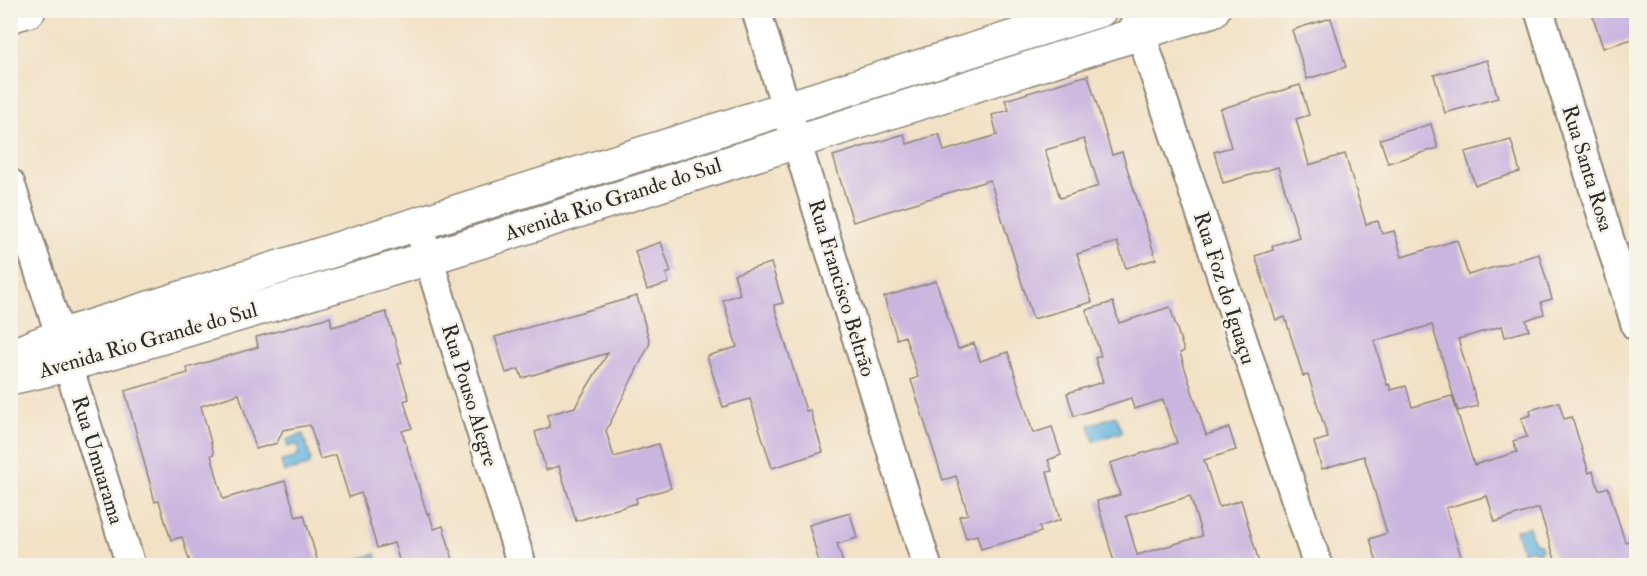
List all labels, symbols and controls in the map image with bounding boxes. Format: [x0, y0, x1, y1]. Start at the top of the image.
street label: Rua Santa Rosa [1556, 102, 1620, 235]
street label: Avenida Rio Grande do Sul [500, 151, 726, 248]
street label: Rua Francisco Beltrão [802, 196, 881, 380]
street label: Rua Foz do Iguaçu [1187, 208, 1262, 368]
street label: Avenida Rio Grande do Sul [35, 296, 261, 385]
street label: Rua Pouso Alegre [435, 321, 504, 470]
street label: Rua Umuarama [65, 393, 130, 528]

